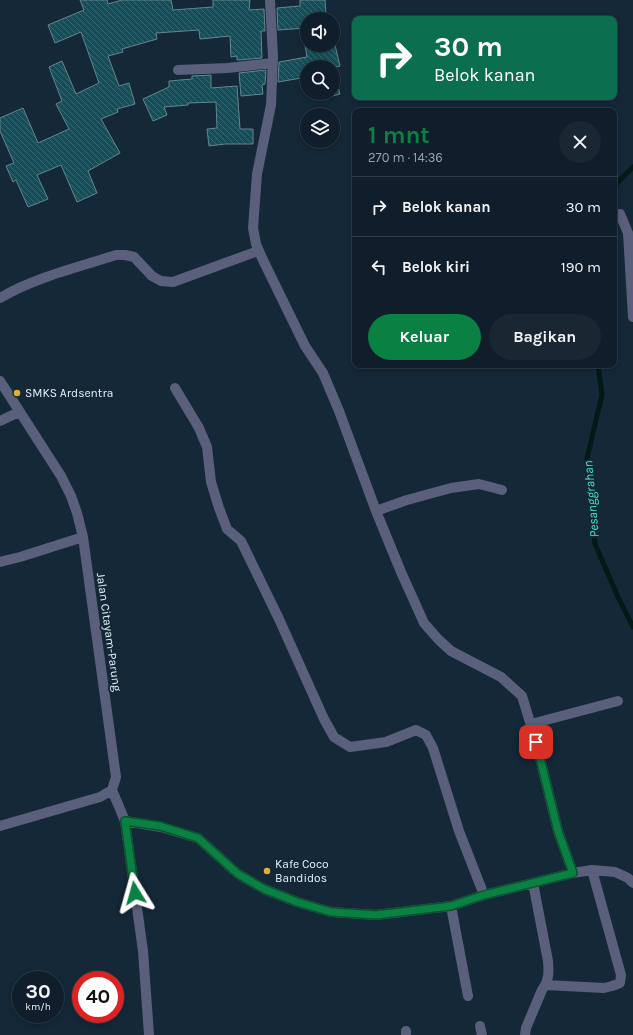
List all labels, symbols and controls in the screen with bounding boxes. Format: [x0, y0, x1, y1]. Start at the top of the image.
map controls [300, 12, 340, 148]
button: sound [300, 12, 340, 52]
text: 30 m [434, 30, 503, 63]
icon: right [368, 32, 420, 84]
button: search [300, 60, 340, 100]
text: Belok kanan [434, 64, 535, 86]
button: layers [300, 108, 340, 148]
text: 1 mnt [368, 121, 430, 149]
button: close [559, 121, 601, 163]
text: 270 m · 14:36 [368, 150, 443, 165]
icon: right [368, 196, 390, 218]
text: Belok kanan [402, 198, 491, 216]
text: 30 m [566, 198, 601, 216]
icon: left [368, 256, 390, 278]
text: Belok kiri [402, 258, 470, 276]
text: 190 m [561, 258, 601, 276]
button: Keluar [368, 314, 481, 360]
button: Bagikan [489, 314, 601, 360]
place label: SMKS Ardsentra [25, 386, 113, 400]
marker: SMKS Ardsentra [12, 388, 22, 398]
water label: Pesanggrahan [580, 460, 602, 538]
street label: Jalan Citayam-Parung [94, 572, 124, 693]
pin [519, 725, 553, 759]
icon: arrive [525, 731, 547, 753]
place label: Kafe Coco Bandidos [275, 857, 329, 885]
marker: Kafe Coco Bandidos [262, 866, 272, 876]
position arrow [114, 872, 156, 914]
speed limit sign: 40 [72, 971, 124, 1023]
text: 30 [25, 980, 51, 1003]
text: km/h [25, 1001, 51, 1013]

